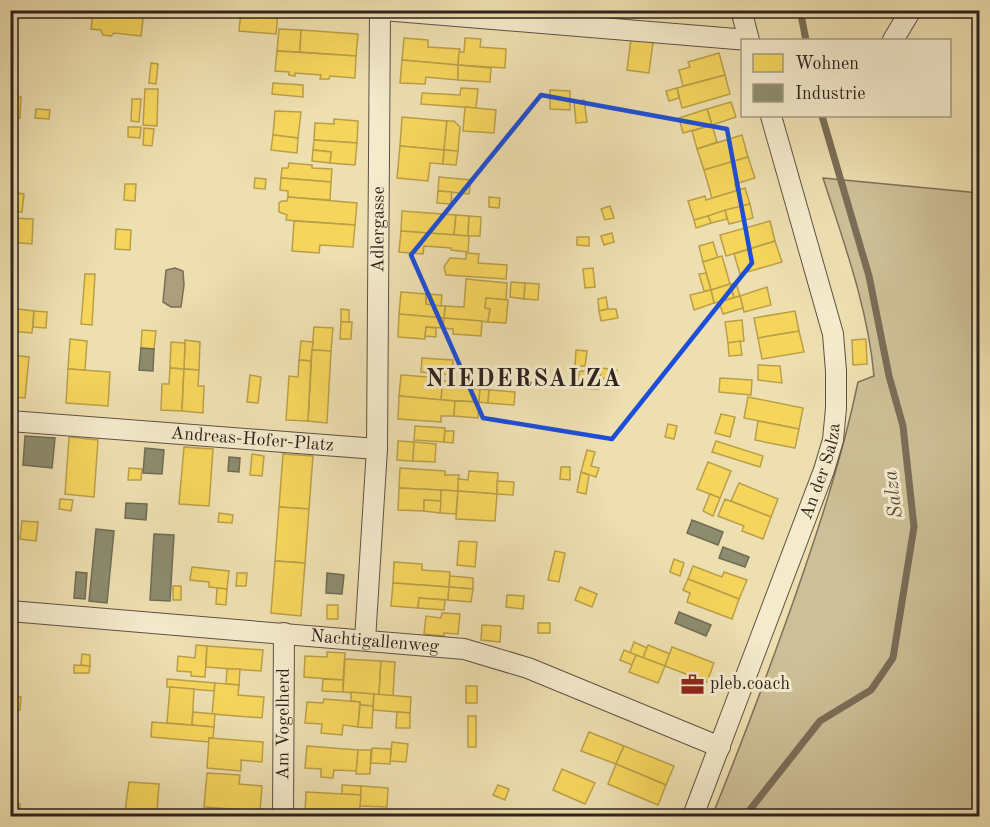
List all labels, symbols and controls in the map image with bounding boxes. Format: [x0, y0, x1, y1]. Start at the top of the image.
legend [741, 39, 951, 117]
text: Wohnen [795, 55, 859, 73]
text: Industrie [795, 85, 865, 103]
street label: Adlergasse [369, 186, 388, 273]
district label: NIEDERSALZA [426, 368, 622, 392]
street label: An der Salza [797, 422, 844, 522]
street label: Andreas-Hofer-Platz [170, 424, 335, 455]
water label: Salza [881, 468, 907, 519]
street label: Nachtigallenweg [310, 627, 440, 656]
street label: Am Vogelherd [274, 668, 293, 780]
office icon: pleb.coach [679, 671, 705, 697]
place label: pleb.coach [710, 675, 790, 693]

